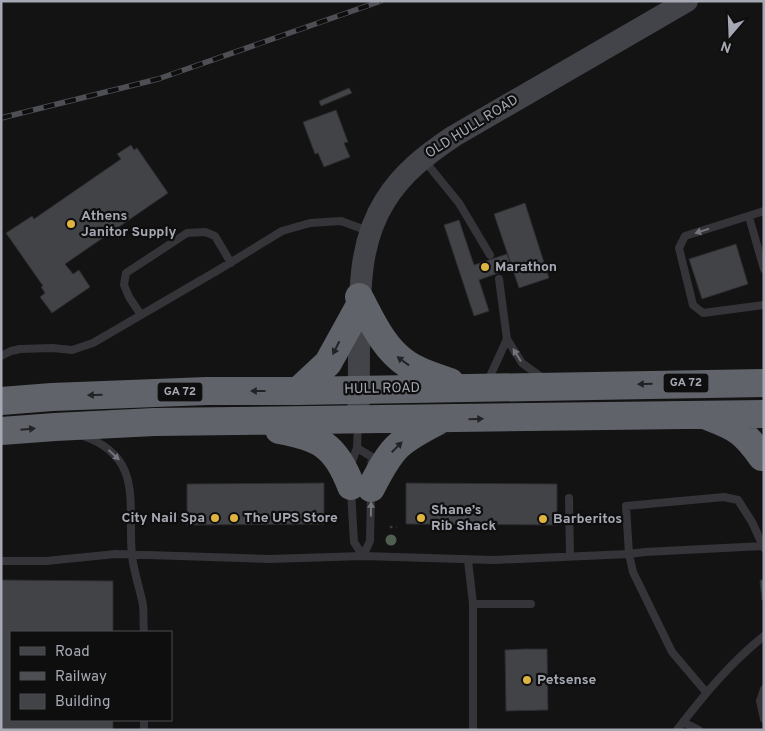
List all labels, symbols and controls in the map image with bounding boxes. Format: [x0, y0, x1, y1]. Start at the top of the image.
north arrow [705, 10, 755, 60]
text: N [719, 36, 734, 56]
street label: OLD HULL ROAD [422, 92, 522, 162]
place label: Athens Janitor Supply [81, 208, 177, 241]
marker: Athens Janitor Supply [65, 218, 77, 230]
one-way arrow [695, 228, 710, 235]
place label: Marathon [495, 259, 557, 276]
marker: Marathon [479, 261, 491, 273]
one-way arrow [332, 341, 340, 355]
one-way arrow [512, 348, 522, 361]
one-way arrow [396, 356, 410, 366]
road number: GA 72 [664, 373, 708, 392]
street label: HULL ROAD [344, 380, 420, 398]
one-way arrow [637, 380, 653, 388]
road number: GA 72 [158, 382, 202, 402]
one-way arrow [249, 387, 265, 395]
one-way arrow [87, 391, 103, 399]
one-way arrow [469, 415, 485, 423]
one-way arrow [21, 425, 37, 433]
one-way arrow [390, 441, 402, 453]
one-way arrow [107, 449, 119, 461]
one-way arrow [367, 501, 375, 517]
place label: Shane’s Rib Shack [431, 502, 497, 535]
place label: City Nail Spa [121, 510, 205, 527]
place label: The UPS Store [244, 510, 338, 527]
place label: Barberitos [553, 511, 622, 528]
marker: City Nail Spa [209, 512, 221, 524]
marker: The UPS Store [228, 512, 240, 524]
marker: Shane’s Rib Shack [415, 512, 427, 524]
marker: Barberitos [537, 513, 549, 525]
legend [10, 631, 172, 721]
text: Road [55, 643, 90, 662]
text: Railway [55, 668, 107, 687]
place label: Petsense [537, 672, 597, 689]
marker: Petsense [521, 674, 533, 686]
text: Building [55, 693, 110, 712]

